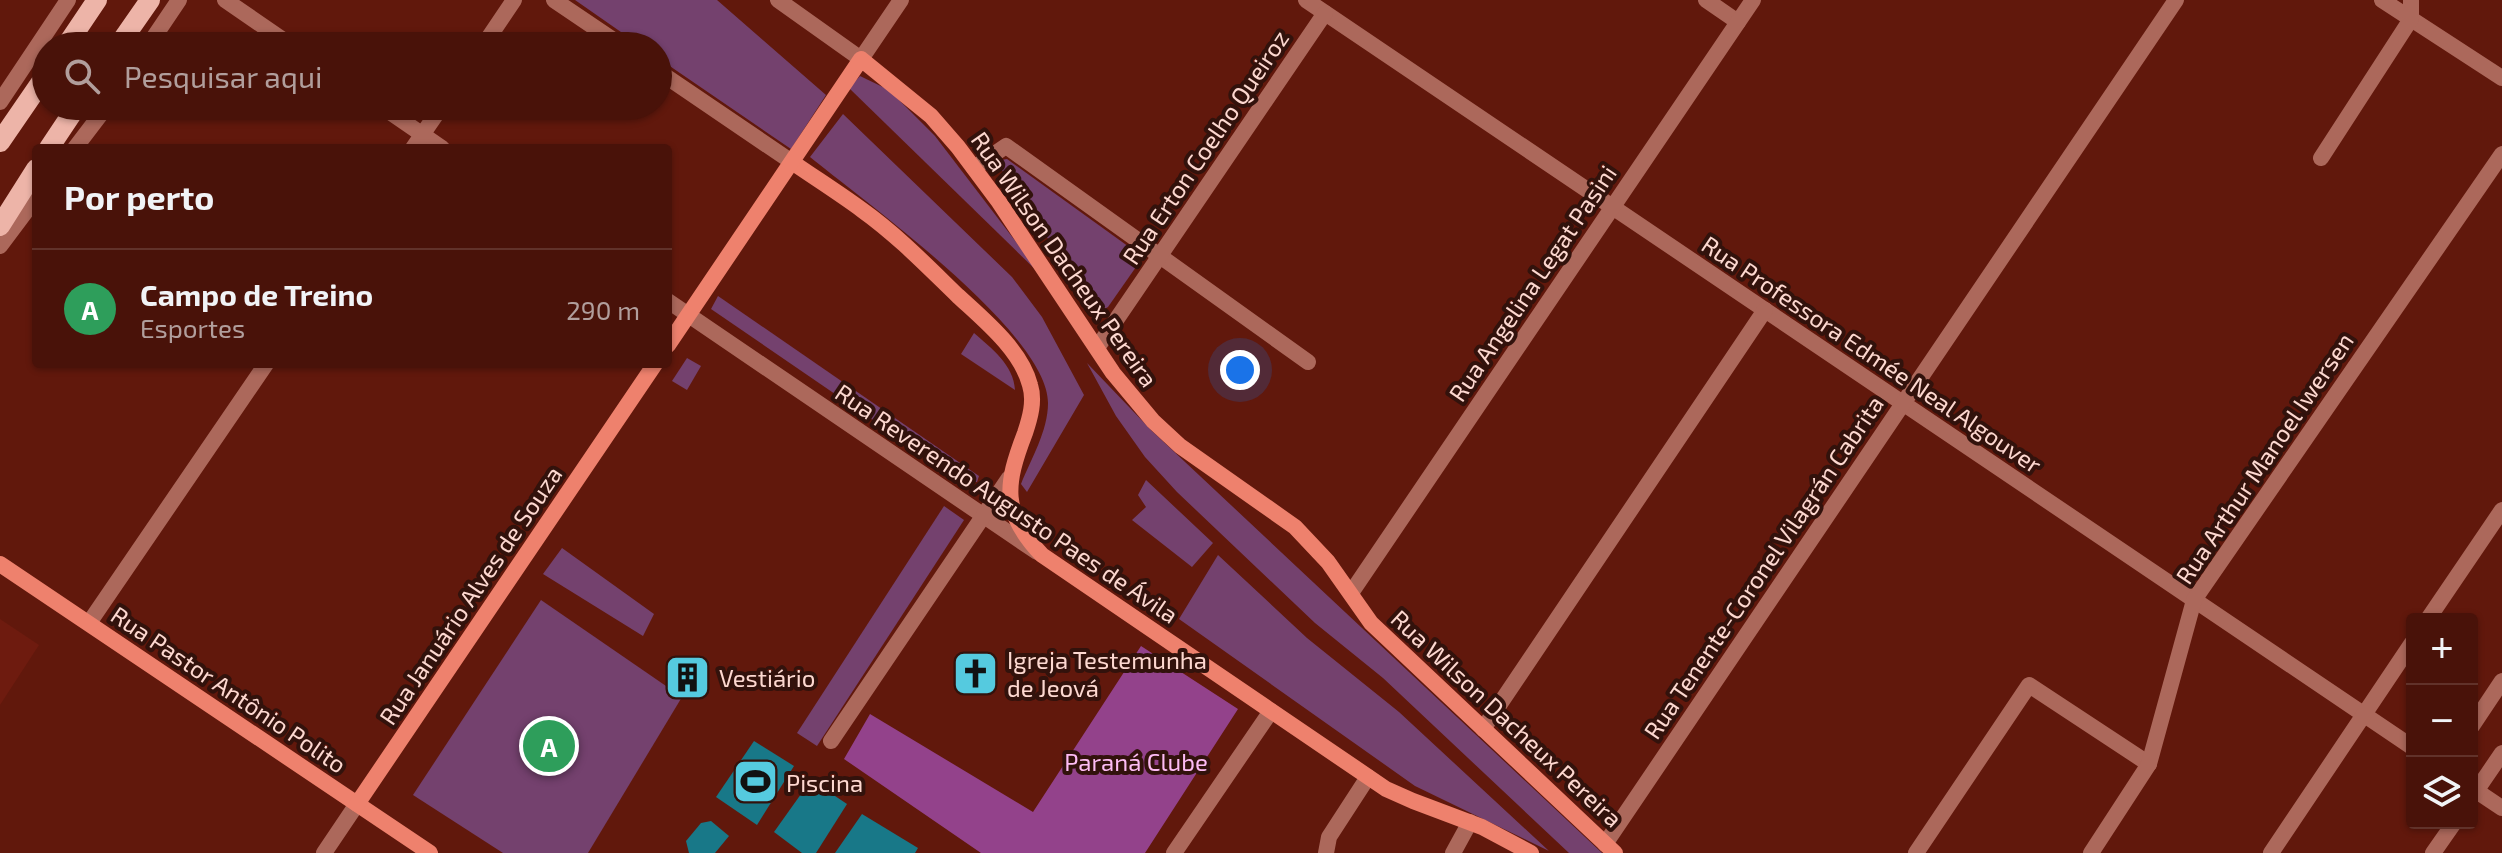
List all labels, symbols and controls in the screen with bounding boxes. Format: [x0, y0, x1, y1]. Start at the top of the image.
street label: Rua Erton Coelho Queiroz [1116, 24, 1294, 270]
search box [32, 32, 672, 120]
icon: search [60, 54, 104, 98]
text: Pesquisar aqui [124, 58, 322, 94]
street label: Rua Wilson Dacheux Pereira [966, 126, 1164, 392]
street label: Rua Angelina Legat Pasini [1442, 159, 1622, 407]
text: Por perto [64, 176, 214, 217]
street label: Rua Professora Edmée Neal Algouver [1697, 229, 2048, 479]
text: Campo de Treino [140, 276, 373, 312]
text: A [82, 294, 98, 325]
text: 290 m [566, 294, 640, 325]
text: Esportes [140, 312, 245, 343]
street label: Rua Arthur Manoel Iwersen [2169, 327, 2359, 589]
your location [1220, 350, 1260, 390]
street label: Rua Reverendo Augusto Paes de Ávila [830, 377, 1184, 629]
street label: Rua Tenente-Coronel Vilagrán Cabrita [1637, 390, 1889, 744]
street label: Rua Januário Alves de Souza [373, 460, 567, 730]
street label: Rua Pastor Antônio Polito [106, 599, 352, 779]
street label: Rua Wilson Dacheux Pereira [1386, 603, 1628, 833]
map controls [2406, 613, 2478, 829]
button: + [2406, 613, 2478, 685]
place label: Igreja Testemunha de Jeová [1007, 645, 1207, 702]
church icon: Igreja Testemunha de Jeová [952, 649, 1000, 697]
building icon: Vestiário [664, 653, 712, 701]
place label: Vestiário [719, 663, 815, 692]
button: − [2406, 685, 2478, 757]
pin: A [523, 716, 575, 776]
park label: Paraná Clube [1064, 747, 1208, 776]
button: layers [2406, 757, 2478, 829]
sports icon: Piscina [731, 758, 779, 806]
place label: Piscina [786, 768, 863, 797]

